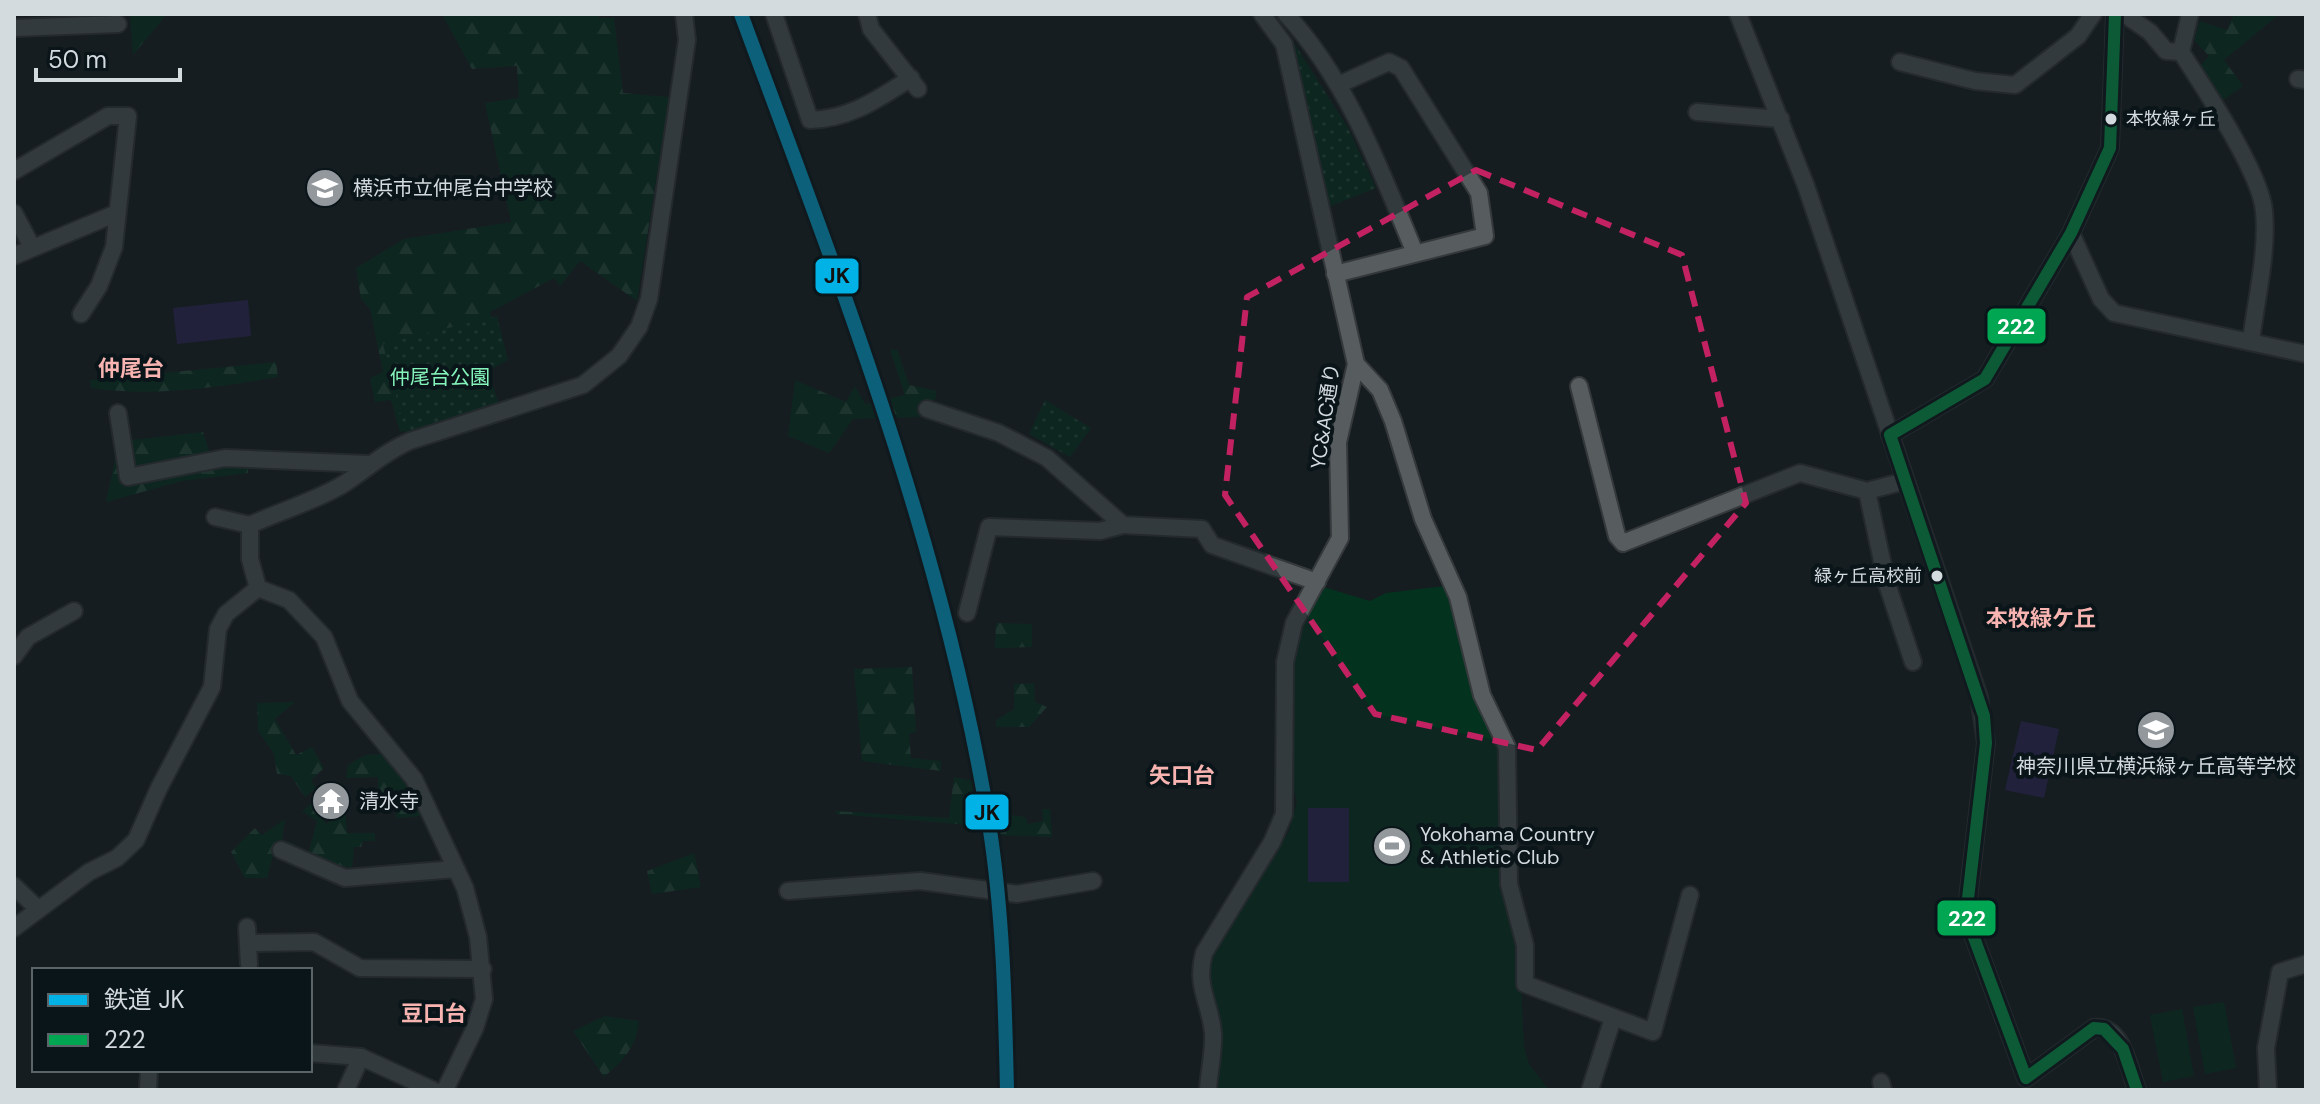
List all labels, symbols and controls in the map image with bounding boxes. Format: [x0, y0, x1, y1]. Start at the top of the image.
scale bar [36, 32, 180, 82]
text: 50 m [48, 44, 107, 75]
place label: 本牧緑ヶ丘 [2126, 107, 2216, 131]
marker: 本牧緑ヶ丘 [2103, 111, 2119, 127]
school or university icon: 横浜市立仲尾台中学校 [304, 167, 346, 209]
place label: 横浜市立仲尾台中学校 [353, 175, 553, 201]
line badge: JK [814, 257, 860, 295]
text: JK [824, 261, 850, 290]
line badge: 222 [1986, 307, 2047, 345]
text: 222 [1997, 312, 2035, 341]
district label: 仲尾台 [98, 354, 164, 383]
street label: YC&AC通り [1305, 361, 1345, 471]
park label: 仲尾台公園 [390, 364, 490, 390]
place label: 緑ヶ丘高校前 [1814, 564, 1922, 588]
marker: 緑ヶ丘高校前 [1929, 568, 1945, 584]
district label: 本牧緑ケ丘 [1986, 604, 2096, 633]
school or university icon: 神奈川県立横浜緑ヶ丘高等学校 [2135, 709, 2177, 751]
place label: 神奈川県立横浜緑ヶ丘高等学校 [2016, 753, 2296, 779]
district label: 矢口台 [1149, 761, 1215, 790]
temple icon: 清水寺 [310, 780, 352, 822]
place label: 清水寺 [359, 788, 419, 814]
line badge: JK [964, 793, 1010, 831]
text: JK [974, 798, 1000, 827]
place label: Yokohama Country & Athletic Club [1420, 821, 1595, 870]
sports icon: Yokohama Country & Athletic Club [1371, 825, 1413, 867]
line badge: 222 [1936, 899, 1997, 937]
text: 222 [1948, 904, 1986, 933]
legend [32, 968, 312, 1072]
text: 鉄道 JK [104, 984, 184, 1015]
district label: 豆口台 [401, 999, 467, 1028]
text: 222 [104, 1024, 145, 1055]

